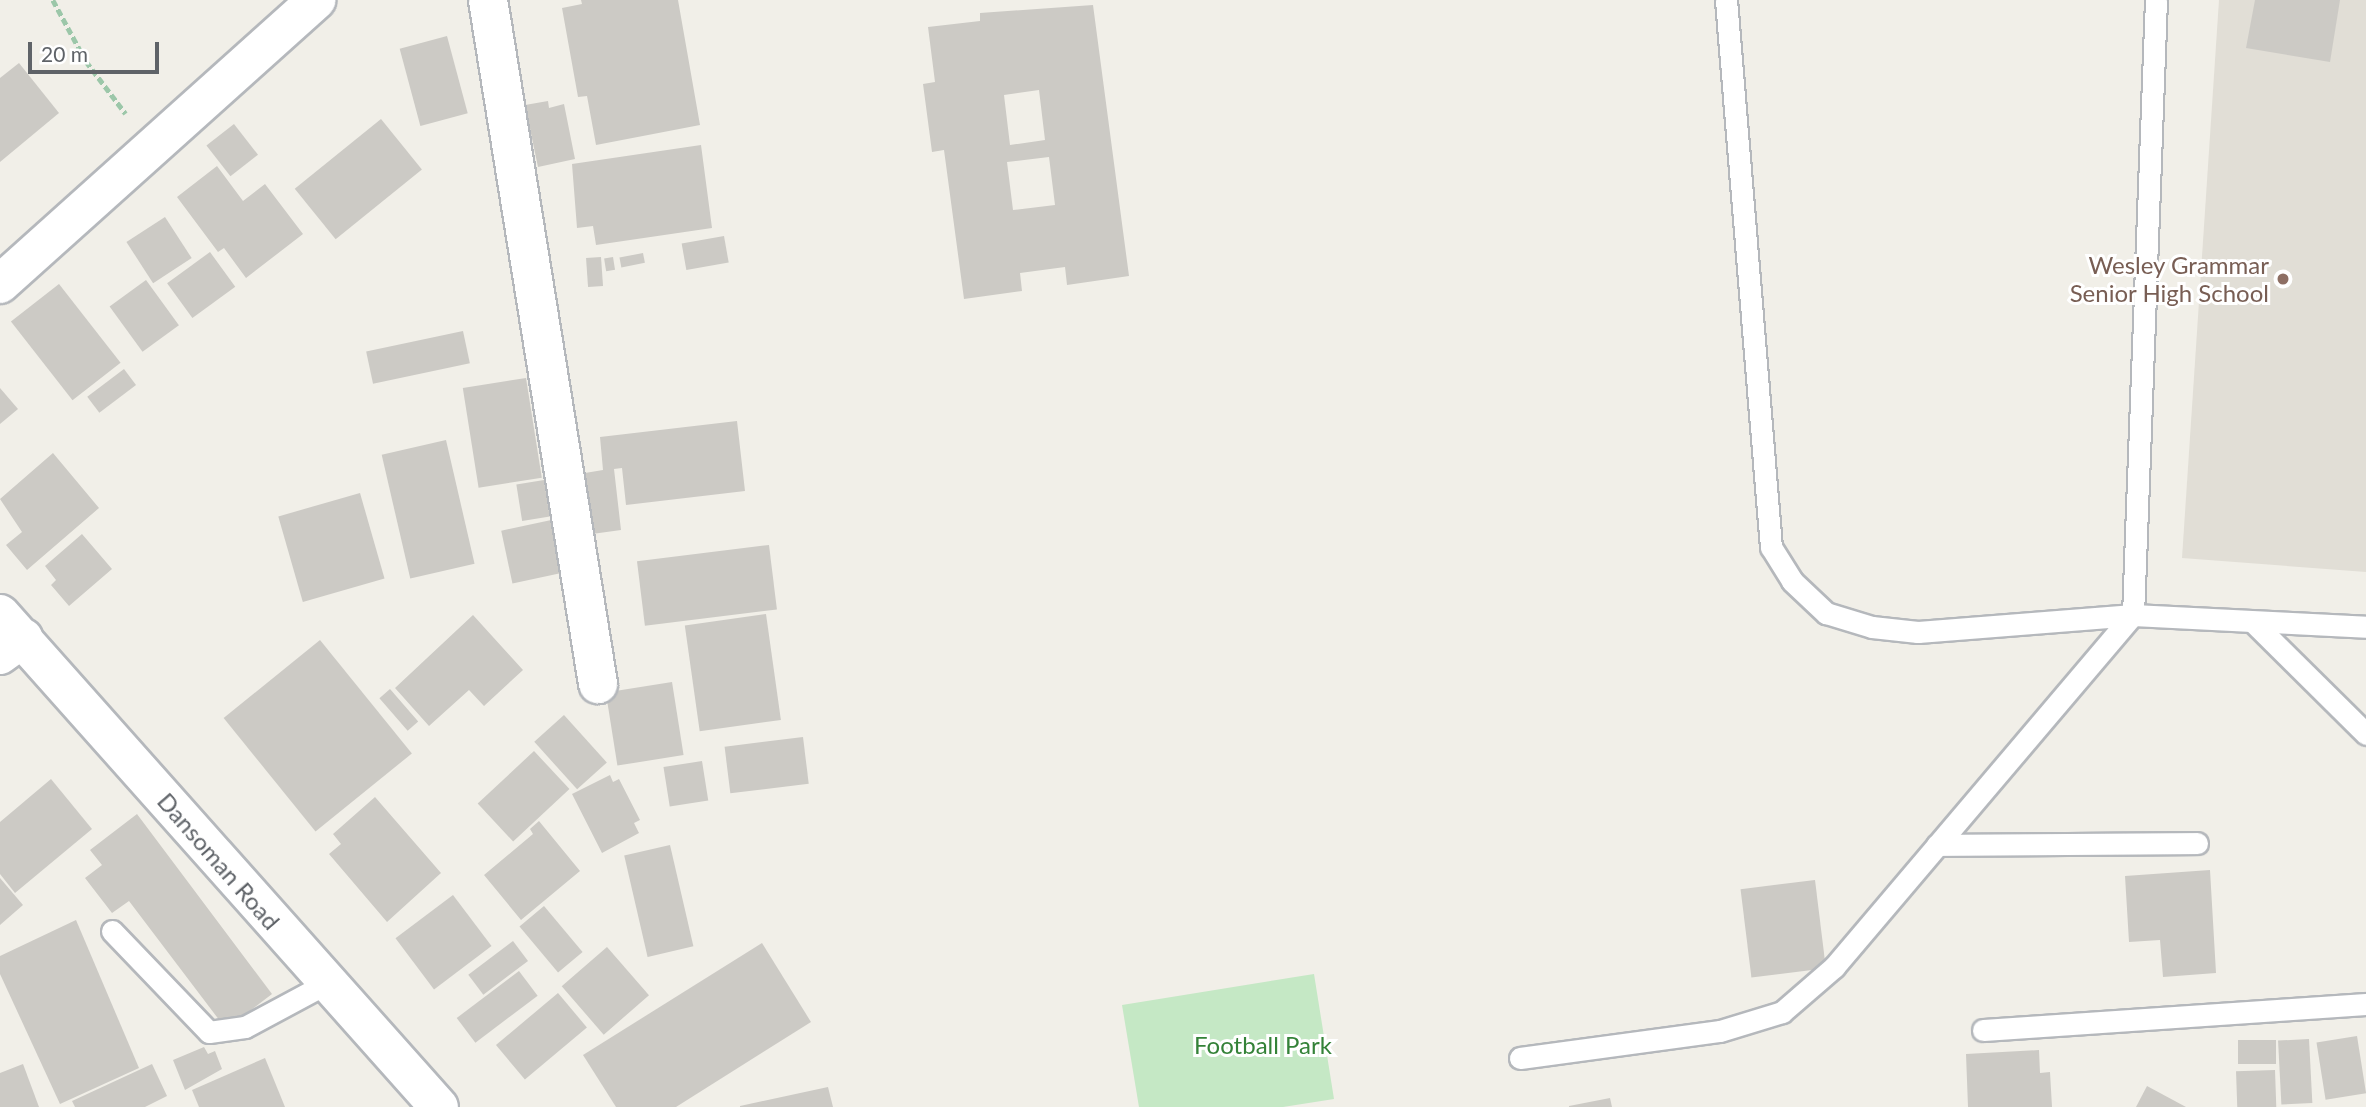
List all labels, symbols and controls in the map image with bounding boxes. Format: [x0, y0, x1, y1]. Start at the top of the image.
scale bar [32, 28, 163, 72]
text: 20 m [41, 41, 88, 66]
place label: Wesley Grammar Senior High School [2069, 251, 2269, 307]
marker: Wesley Grammar Senior High School [2275, 271, 2291, 287]
street label: Dansoman Road [152, 787, 286, 935]
park label: Football Park [1194, 1031, 1332, 1059]

